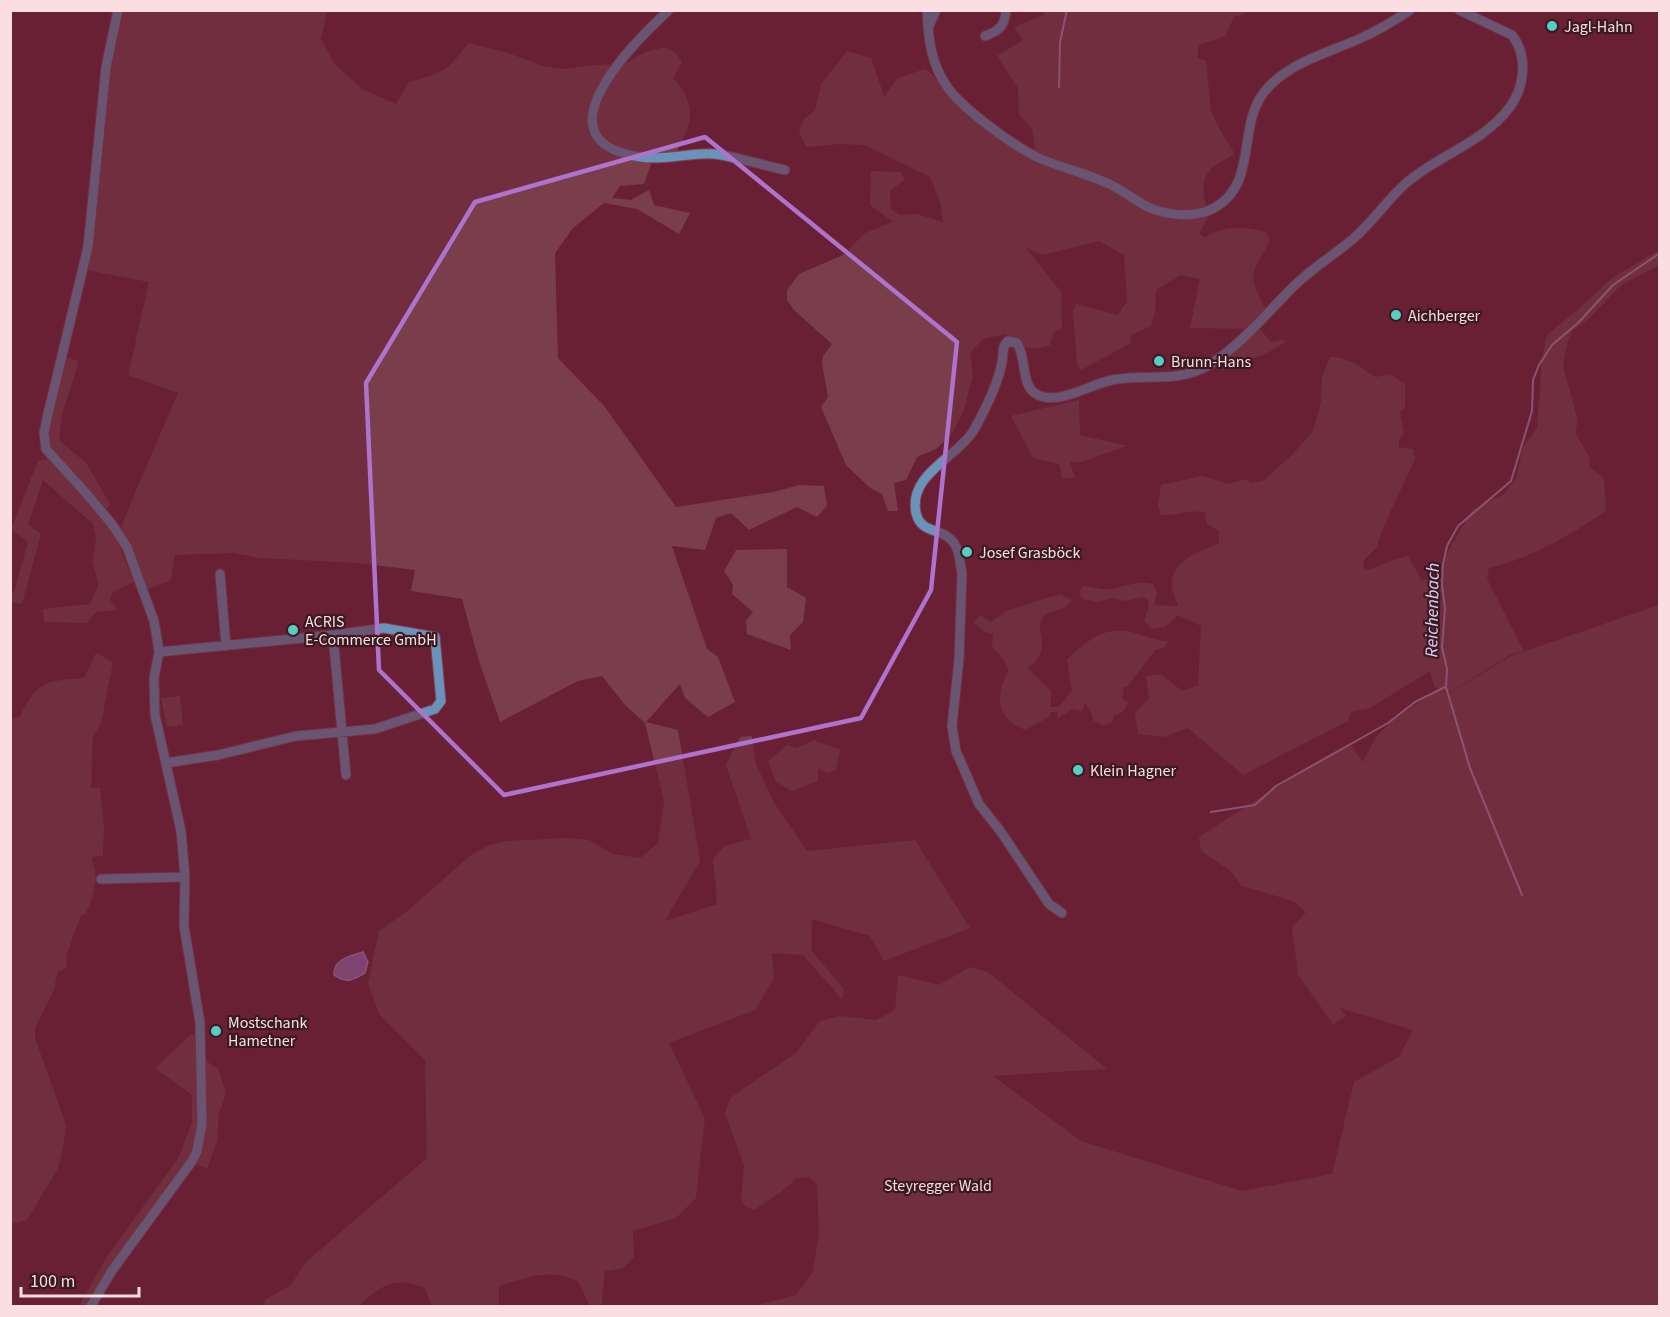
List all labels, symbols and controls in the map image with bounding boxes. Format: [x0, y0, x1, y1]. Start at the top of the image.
place label: Jagl-Hahn [1564, 16, 1633, 38]
marker: Jagl-Hahn [1545, 19, 1559, 33]
place label: Aichberger [1408, 305, 1481, 327]
marker: Aichberger [1389, 308, 1403, 322]
place label: Brunn-Hans [1171, 351, 1251, 373]
marker: Brunn-Hans [1152, 354, 1166, 368]
place label: Josef Grasböck [979, 542, 1080, 564]
marker: Josef Grasböck [960, 545, 974, 559]
water label: Reichenbach [1419, 563, 1446, 658]
place label: ACRIS E-Commerce GmbH [305, 611, 437, 651]
marker: ACRIS E-Commerce GmbH [286, 623, 300, 637]
place label: Klein Hagner [1090, 760, 1176, 782]
marker: Klein Hagner [1071, 763, 1085, 777]
place label: Mostschank Hametner [228, 1012, 307, 1052]
marker: Mostschank Hametner [209, 1024, 223, 1038]
park label: Steyregger Wald [884, 1175, 992, 1197]
scale bar [21, 1260, 140, 1298]
text: 100 m [30, 1269, 75, 1294]

